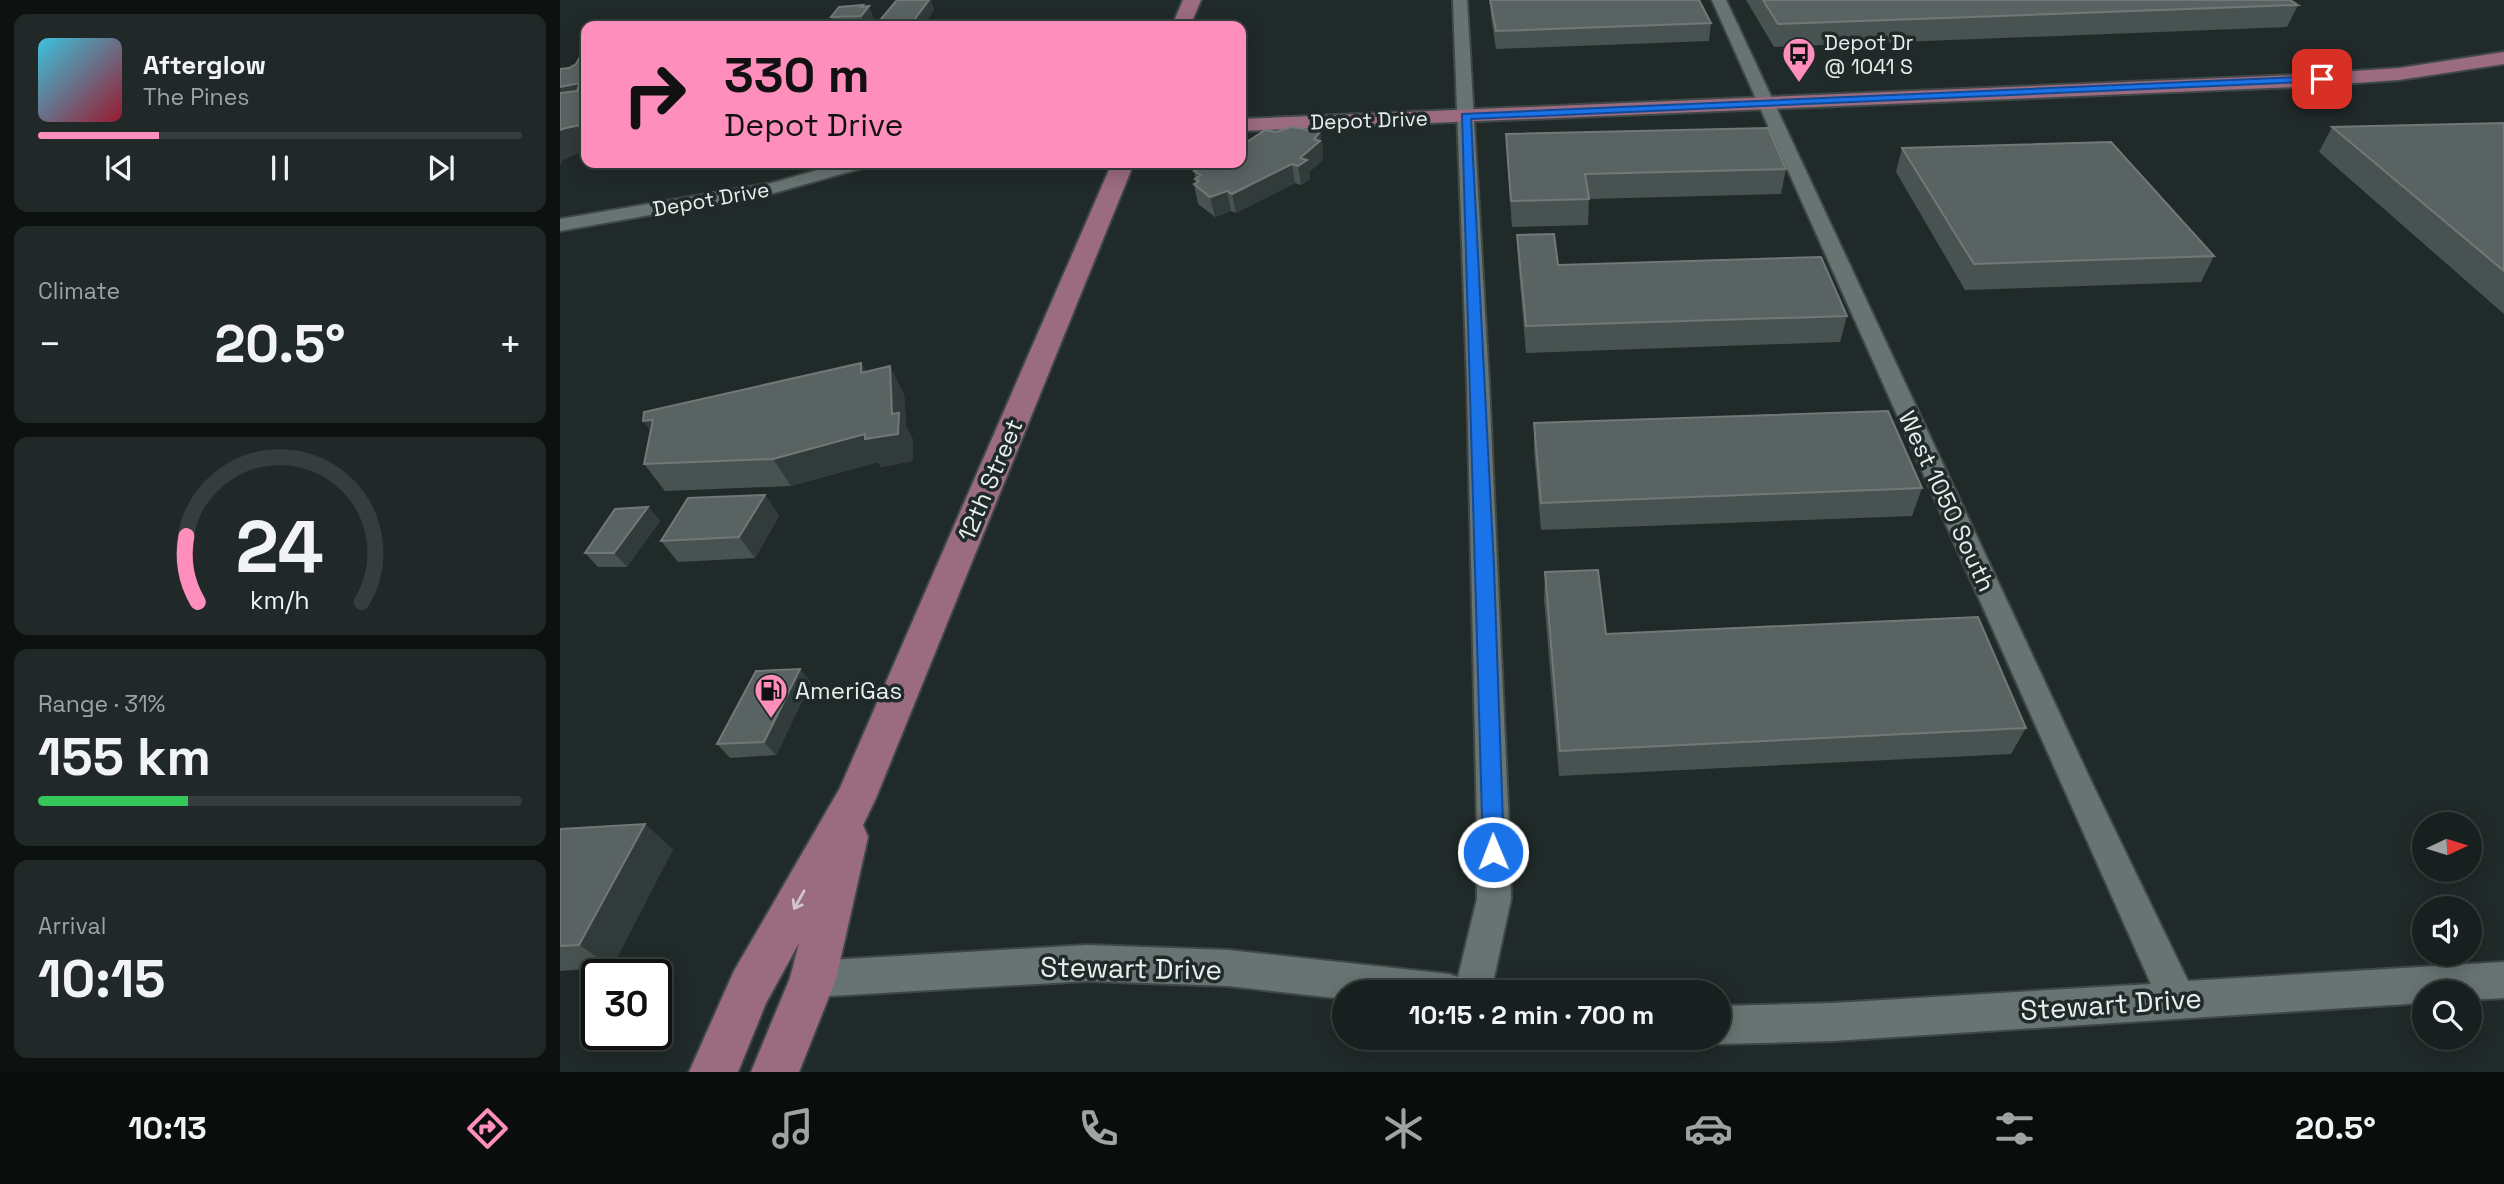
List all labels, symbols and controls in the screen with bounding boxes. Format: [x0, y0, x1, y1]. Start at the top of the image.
place label: Depot Dr @ 1041 S [1824, 29, 1913, 80]
bus stop icon: Depot Dr @ 1041 S [1780, 35, 1818, 84]
text: 330 m [724, 44, 870, 106]
text: Afterglow [143, 48, 266, 82]
icon: right [609, 49, 700, 140]
pin [2292, 49, 2352, 109]
icon: arrive [2303, 60, 2341, 98]
text: The Pines [143, 82, 249, 112]
street label: Depot Drive [1310, 104, 1428, 136]
text: Depot Drive [724, 105, 904, 145]
icon: previous [100, 149, 138, 187]
icon: pause [261, 149, 299, 187]
icon: next [422, 149, 460, 187]
street label: Depot Drive [651, 175, 771, 223]
text: Climate [38, 276, 120, 306]
text: 20.5° [214, 311, 346, 377]
text: − [38, 320, 62, 368]
text: + [498, 320, 522, 368]
street label: West 1050 South [1892, 406, 2002, 596]
street label: 12th Street [950, 414, 1030, 546]
text: 24 [236, 500, 324, 593]
text: km/h [250, 584, 310, 616]
fuel station icon: AmeriGas [752, 671, 790, 720]
place label: AmeriGas [795, 675, 902, 706]
text: Range · 31% [38, 689, 165, 719]
text: 155 km [38, 724, 211, 790]
north arrow [2412, 812, 2482, 882]
map controls [2412, 812, 2482, 1050]
position arrow [1456, 815, 1530, 889]
one-way arrow [792, 889, 805, 910]
button: sound [2412, 896, 2482, 966]
text: Arrival [38, 911, 106, 941]
text: 10:15 [38, 946, 165, 1012]
street label: Stewart Drive [1040, 948, 1222, 988]
speed limit sign: 30 [581, 959, 672, 1050]
street label: Stewart Drive [2019, 980, 2203, 1028]
button: search [2412, 980, 2482, 1050]
text: 10:15 · 2 min · 700 m [1409, 998, 1654, 1032]
icon: directions [463, 1104, 512, 1153]
icon: music [768, 1104, 817, 1153]
icon: phone [1074, 1104, 1123, 1153]
icon: climate [1379, 1104, 1428, 1153]
icon: car [1684, 1104, 1733, 1153]
icon: filters [1990, 1104, 2039, 1153]
text: 10:13 [128, 1108, 207, 1148]
text: 20.5° [2295, 1108, 2376, 1148]

